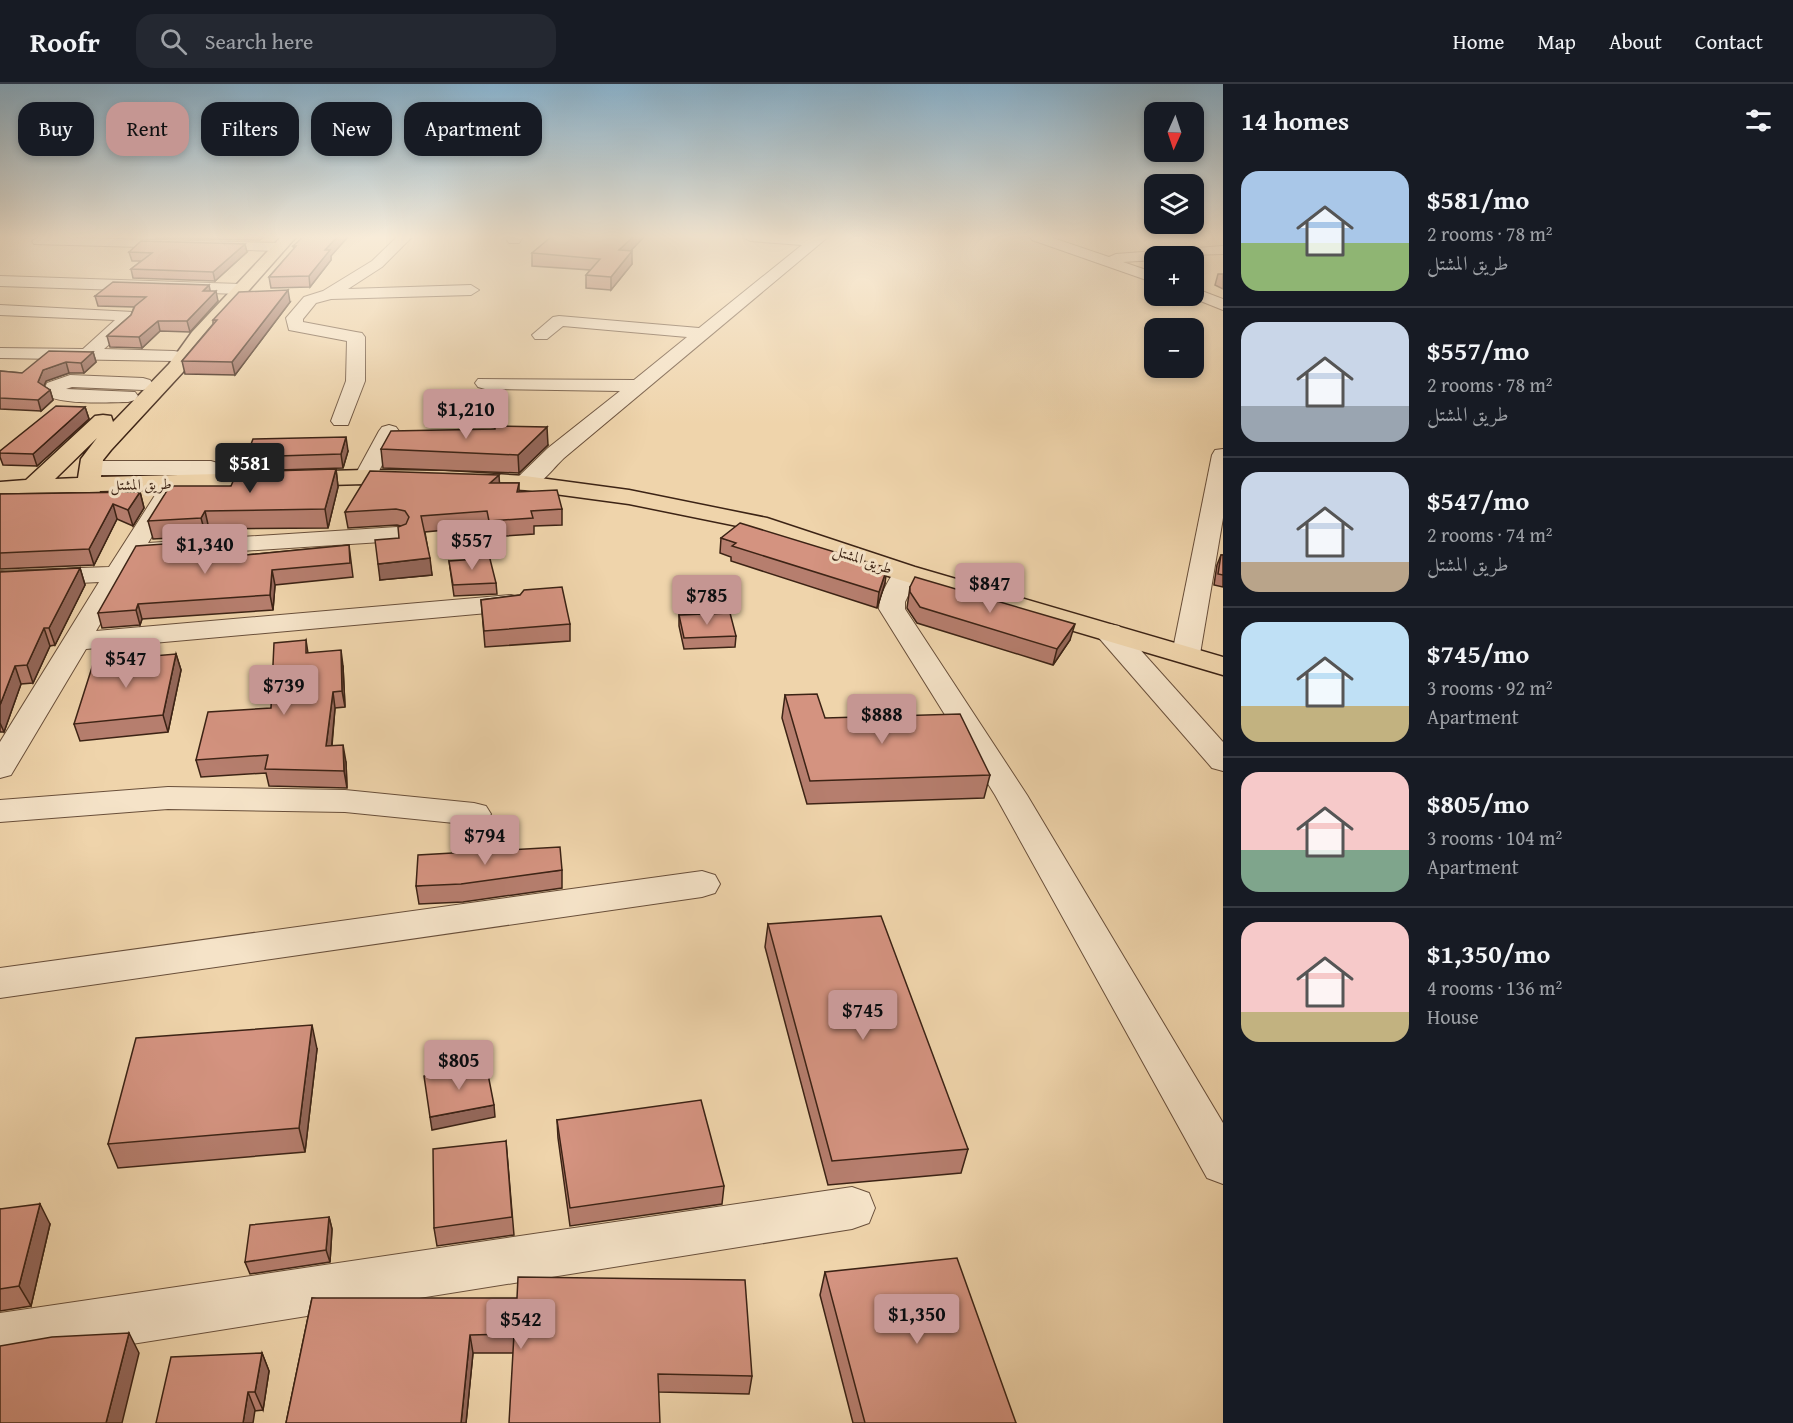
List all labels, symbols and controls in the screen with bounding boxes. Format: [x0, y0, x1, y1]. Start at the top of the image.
search box [136, 14, 556, 68]
text: Roofr [30, 21, 100, 62]
icon: search [157, 25, 190, 58]
text: Search here [205, 25, 313, 57]
text: Home [1453, 26, 1504, 57]
text: Map [1537, 26, 1576, 57]
text: About [1609, 26, 1662, 57]
text: Contact [1695, 26, 1763, 57]
text: 14 homes [1241, 101, 1349, 140]
chip: Buy [18, 102, 94, 156]
chip: Rent [106, 102, 189, 156]
chip: Filters [201, 102, 299, 156]
chip: New [311, 102, 392, 156]
chip: Apartment [404, 102, 542, 156]
north arrow [1144, 102, 1204, 162]
map controls [1144, 102, 1204, 378]
icon: filters [1742, 104, 1775, 137]
button: layers [1144, 174, 1204, 234]
text: $581/mo [1427, 180, 1529, 219]
icon: home [1289, 195, 1361, 267]
text: 2 rooms · 78 m² [1427, 219, 1553, 248]
button: + [1144, 246, 1204, 306]
text: طريق المشتل [1427, 248, 1509, 277]
button: − [1144, 318, 1204, 378]
text: $557/mo [1427, 331, 1529, 370]
icon: home [1289, 346, 1361, 418]
text: 2 rooms · 78 m² [1427, 370, 1553, 399]
pin: $1,210 [417, 389, 515, 440]
text: $1,210 [437, 394, 495, 423]
text: طريق المشتل [1427, 399, 1509, 428]
pin: $581 [214, 443, 286, 494]
text: $581 [229, 448, 271, 477]
street label: طريق المشتل [110, 473, 172, 496]
text: $547/mo [1427, 481, 1529, 520]
icon: home [1289, 496, 1361, 568]
pin: $557 [436, 520, 508, 571]
text: 2 rooms · 74 m² [1427, 520, 1553, 549]
pin: $1,340 [156, 524, 254, 575]
text: $557 [451, 525, 493, 554]
text: $1,340 [176, 529, 234, 558]
street label: طريق المشتل [830, 539, 895, 580]
text: طريق المشتل [1427, 549, 1509, 578]
pin: $847 [954, 563, 1026, 614]
text: $847 [969, 568, 1011, 597]
pin: $785 [671, 575, 743, 626]
text: $785 [686, 580, 728, 609]
text: $745/mo [1427, 634, 1529, 673]
pin: $547 [90, 638, 162, 689]
text: $547 [105, 643, 147, 672]
icon: home [1289, 646, 1361, 718]
pin: $739 [248, 665, 320, 716]
text: $739 [263, 670, 305, 699]
text: 3 rooms · 92 m² [1427, 673, 1553, 702]
pin: $888 [846, 694, 918, 745]
text: $888 [861, 699, 903, 728]
text: Apartment [1427, 702, 1519, 731]
text: $805/mo [1427, 784, 1529, 823]
icon: home [1289, 796, 1361, 868]
pin: $794 [449, 815, 521, 866]
text: $794 [464, 820, 506, 849]
text: 3 rooms · 104 m² [1427, 823, 1562, 852]
text: Apartment [1427, 852, 1519, 881]
text: $1,350/mo [1427, 934, 1550, 973]
icon: home [1289, 946, 1361, 1018]
text: 4 rooms · 136 m² [1427, 973, 1562, 1002]
pin: $745 [827, 990, 899, 1041]
text: $745 [842, 995, 884, 1024]
text: House [1427, 1002, 1479, 1031]
pin: $805 [423, 1040, 495, 1091]
text: $805 [438, 1045, 480, 1074]
pin: $1,350 [868, 1294, 966, 1345]
pin: $542 [485, 1299, 557, 1350]
text: $1,350 [888, 1299, 946, 1328]
text: $542 [500, 1304, 542, 1333]

